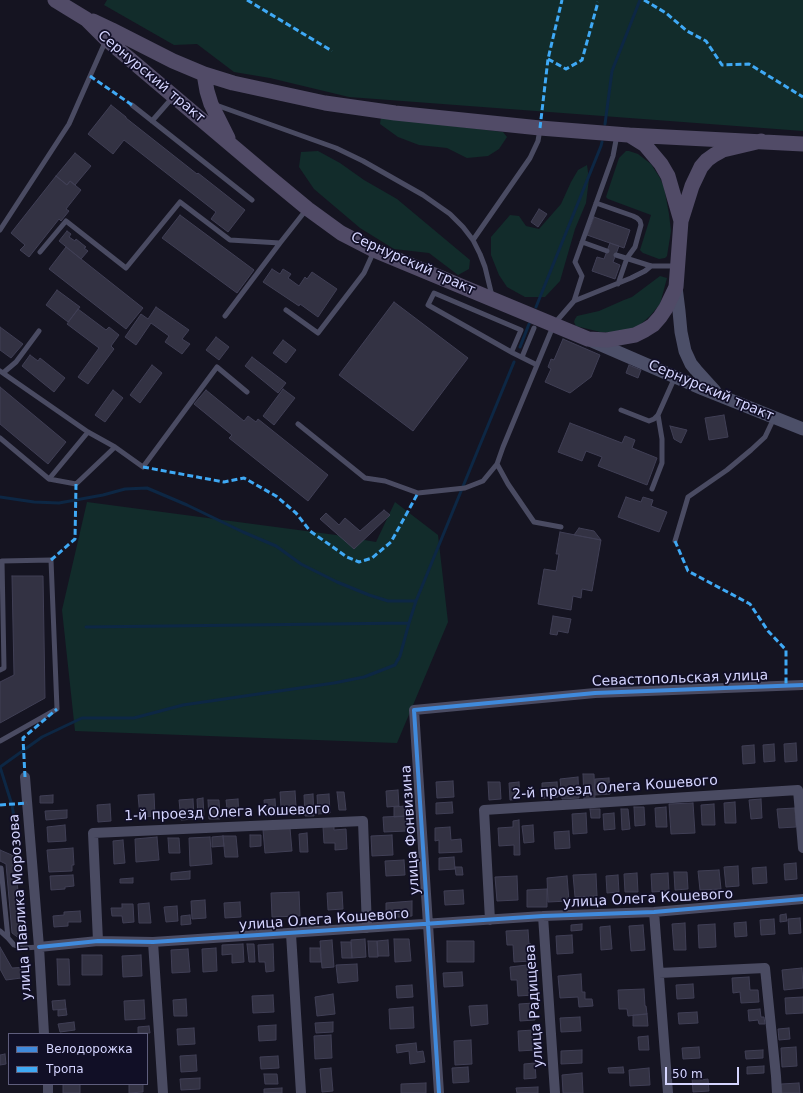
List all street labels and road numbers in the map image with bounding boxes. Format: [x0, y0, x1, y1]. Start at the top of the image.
street label: Сернурский тракт [94, 27, 208, 127]
street label: Сернурский тракт [348, 229, 478, 299]
street label: Сернурский тракт [646, 357, 776, 425]
street label: Севастопольская улица [591, 668, 769, 690]
street label: улица Фонвизина [398, 764, 424, 896]
street label: 2-й проезд Олега Кошевого [512, 772, 718, 804]
street label: 1-й проезд Олега Кошевого [124, 801, 330, 825]
street label: улица Павлика Морозова [6, 813, 36, 1001]
street label: улица Олега Кошевого [562, 886, 734, 912]
street label: улица Олега Кошевого [238, 906, 410, 934]
street label: улица Радищева [522, 944, 548, 1068]

